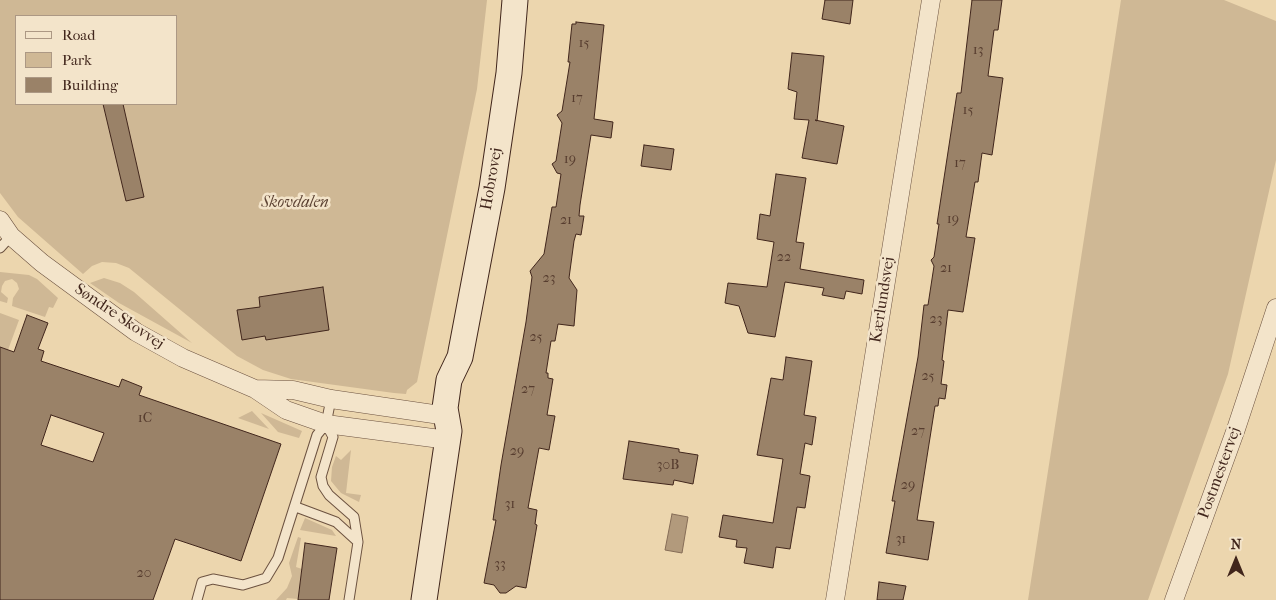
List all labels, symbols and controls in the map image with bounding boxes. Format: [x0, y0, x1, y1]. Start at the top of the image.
legend [15, 15, 178, 105]
text: Road [62, 26, 95, 44]
house number: 15 [579, 36, 589, 52]
house number: 13 [973, 43, 983, 59]
text: Park [62, 51, 92, 69]
text: Building [62, 76, 118, 94]
house number: 17 [571, 91, 583, 107]
house number: 15 [963, 103, 973, 119]
street label: Hobrovej [477, 146, 507, 212]
house number: 19 [564, 152, 576, 168]
house number: 17 [954, 156, 966, 172]
park label: Skovdalen [261, 193, 329, 213]
house number: 19 [947, 212, 959, 228]
house number: 21 [560, 213, 572, 229]
house number: 22 [777, 250, 791, 266]
street label: Kærlundsvej [867, 256, 899, 344]
house number: 21 [940, 261, 952, 277]
house number: 23 [543, 271, 555, 287]
street label: Søndre Skovvej [71, 280, 167, 354]
house number: 23 [930, 312, 942, 328]
house number: 25 [529, 330, 543, 346]
house number: 25 [921, 369, 935, 385]
house number: 27 [521, 382, 535, 398]
house number: 1C [138, 411, 152, 427]
house number: 27 [911, 424, 925, 440]
street label: Postmestervej [1195, 425, 1245, 521]
house number: 29 [510, 444, 524, 460]
house number: 30B [657, 458, 679, 474]
house number: 29 [901, 478, 915, 494]
house number: 31 [505, 497, 515, 513]
house number: 31 [896, 532, 906, 548]
north arrow [1211, 535, 1261, 585]
text: N [1231, 536, 1241, 553]
house number: 33 [494, 557, 506, 573]
house number: 20 [137, 566, 151, 582]

